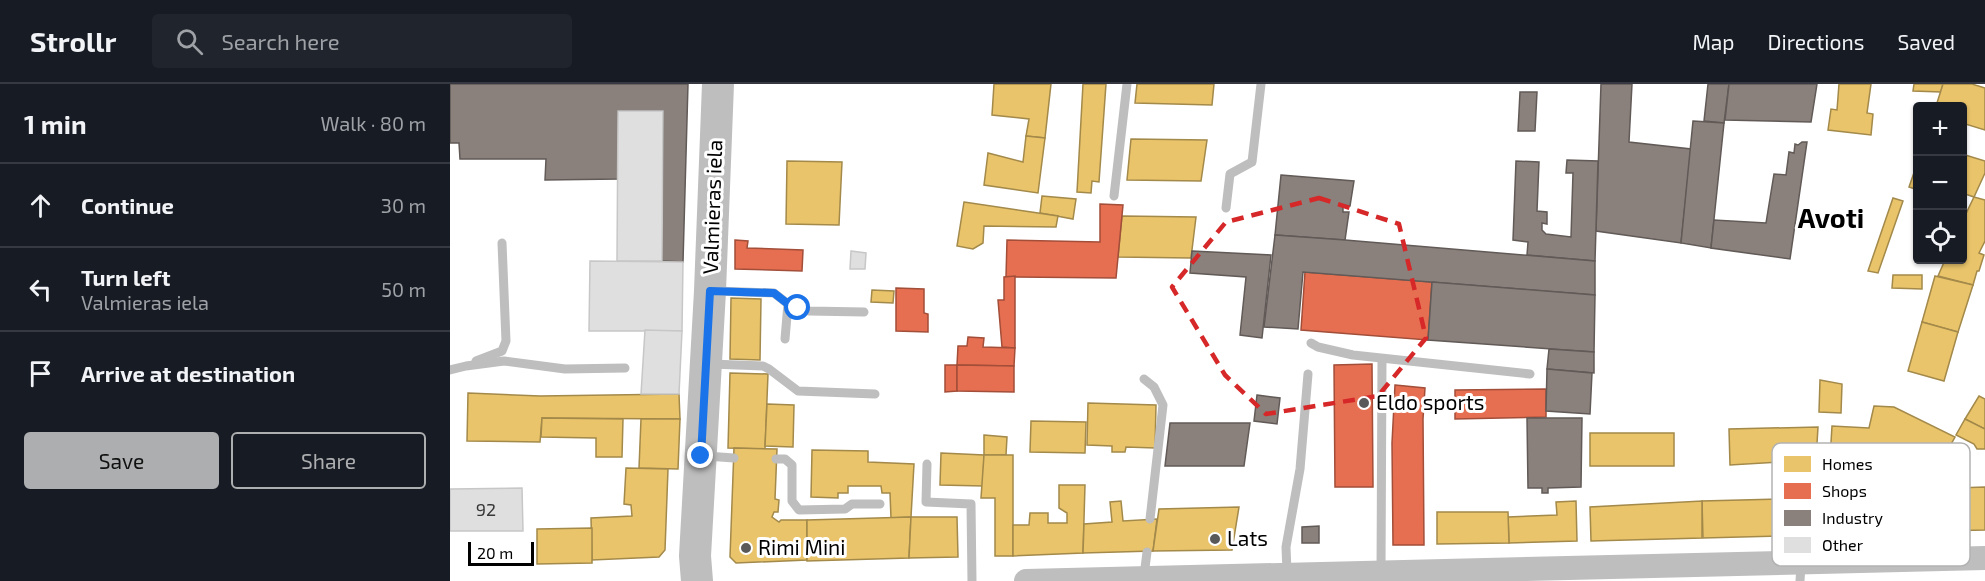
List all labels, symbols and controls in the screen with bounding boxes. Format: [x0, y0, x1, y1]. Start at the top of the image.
search box [152, 14, 572, 68]
text: Strollr [30, 24, 116, 58]
icon: search [173, 25, 206, 58]
text: Search here [221, 28, 340, 54]
text: Map [1692, 29, 1735, 54]
text: Directions [1768, 29, 1864, 54]
text: Saved [1897, 29, 1955, 54]
map controls [1913, 102, 1967, 264]
button: + [1913, 102, 1967, 156]
text: 1 min [24, 108, 87, 139]
text: Walk · 80 m [321, 111, 426, 135]
street label: Valmieras iela [697, 139, 726, 275]
button: − [1913, 156, 1967, 210]
icon: ahead [24, 189, 57, 222]
text: Continue [81, 192, 174, 218]
text: 30 m [381, 193, 426, 217]
district label: Avoti [1798, 201, 1864, 233]
button: locate [1913, 210, 1967, 264]
text: Turn left [81, 264, 170, 290]
icon: left [24, 273, 57, 306]
text: 50 m [381, 277, 426, 301]
text: Valmieras iela [81, 290, 209, 314]
route start [784, 294, 810, 320]
icon: arrive [24, 357, 57, 390]
text: Arrive at destination [81, 360, 295, 386]
place label: Eldo sports [1376, 389, 1485, 414]
marker: Eldo sports [1357, 396, 1371, 410]
button: Save [24, 432, 219, 489]
button: Share [231, 432, 426, 489]
route end [687, 442, 713, 468]
legend [1772, 443, 1970, 566]
text: Homes [1822, 454, 1873, 473]
text: Shops [1822, 481, 1867, 500]
house number: 92 [476, 498, 496, 520]
text: Industry [1822, 508, 1883, 527]
place label: Lats [1227, 525, 1268, 550]
marker: Lats [1208, 532, 1222, 546]
place label: Rimi Mini [758, 534, 846, 559]
text: Other [1822, 535, 1864, 554]
scale bar [468, 539, 534, 566]
marker: Rimi Mini [739, 541, 753, 555]
text: 20 m [477, 543, 513, 562]

